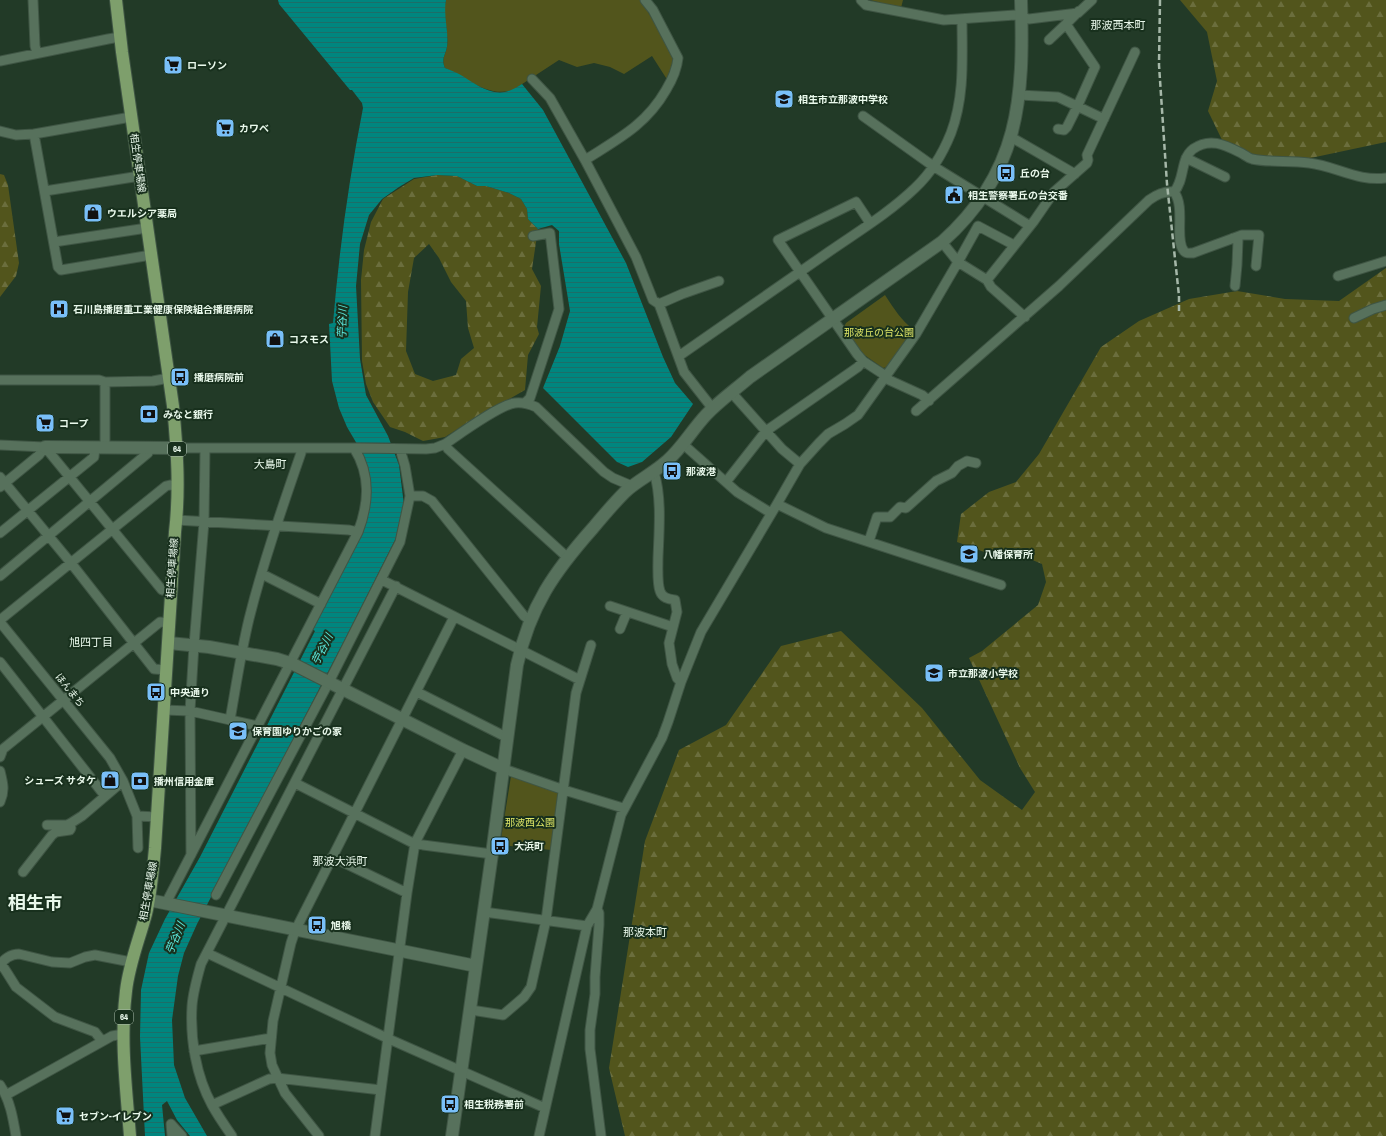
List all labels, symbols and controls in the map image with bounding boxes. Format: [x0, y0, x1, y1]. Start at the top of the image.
district label: 那波西本町 [1091, 18, 1146, 32]
supermarket icon: ローソン [162, 54, 184, 76]
place label: ローソン [187, 59, 227, 72]
school or university icon: 相生市立那波中学校 [773, 88, 795, 110]
place label: 相生市立那波中学校 [798, 93, 888, 106]
supermarket icon: カワベ [214, 117, 236, 139]
place label: カワベ [239, 122, 269, 135]
street label: 相生停車場線 [127, 132, 149, 194]
bus stop icon: 丘の台 [995, 162, 1017, 184]
place label: 丘の台 [1020, 167, 1050, 180]
public building icon: 相生警察署丘の台交番 [943, 184, 965, 206]
place label: 相生警察署丘の台交番 [968, 189, 1068, 202]
shop icon: ウエルシア薬局 [82, 202, 104, 224]
place label: ウエルシア薬局 [107, 207, 177, 220]
hospital icon: 石川島播磨重工業健康保険組合播磨病院 [48, 298, 70, 320]
place label: 石川島播磨重工業健康保険組合播磨病院 [73, 303, 253, 316]
water label: 苧谷川 [334, 304, 350, 339]
park label: 那波丘の台公園 [844, 326, 914, 339]
shop icon: コスモス [264, 328, 286, 350]
place label: コスモス [289, 333, 329, 346]
bus stop icon: 播磨病院前 [169, 366, 191, 388]
place label: 播磨病院前 [194, 371, 244, 384]
bank icon: みなと銀行 [138, 403, 160, 425]
place label: みなと銀行 [163, 408, 213, 421]
supermarket icon: コープ [34, 412, 56, 434]
place label: コープ [59, 417, 88, 430]
road number: 64 [168, 442, 186, 456]
district label: 大島町 [254, 457, 287, 471]
bus stop icon: 那波港 [661, 460, 683, 482]
place label: 那波港 [686, 465, 716, 478]
street label: 相生停車場線 [163, 538, 181, 598]
school or university icon: 八幡保育所 [958, 543, 980, 565]
place label: 八幡保育所 [983, 548, 1033, 561]
water label: 苧谷川 [308, 630, 336, 667]
district label: 旭四丁目 [69, 635, 113, 649]
school or university icon: 市立那波小学校 [923, 662, 945, 684]
place label: 市立那波小学校 [948, 667, 1018, 680]
street label: ほんまち [52, 670, 88, 710]
bus stop icon: 中央通り [145, 681, 167, 703]
place label: 中央通り [170, 686, 210, 699]
school or university icon: 保育園ゆりかごの家 [227, 720, 249, 742]
place label: 保育園ゆりかごの家 [252, 725, 342, 738]
shop icon: シューズ サタケ [99, 769, 121, 791]
bank icon: 播州信用金庫 [129, 770, 151, 792]
place label: シューズ サタケ [24, 774, 96, 787]
place label: 播州信用金庫 [154, 775, 214, 788]
park label: 那波西公園 [505, 816, 555, 829]
bus stop icon: 大浜町 [489, 835, 511, 857]
place label: 大浜町 [514, 840, 544, 853]
district label: 那波大浜町 [313, 854, 368, 868]
street label: 相生停車場線 [136, 860, 160, 922]
district label: 相生市 [8, 890, 62, 915]
bus stop icon: 旭橋 [306, 914, 328, 936]
water label: 苧谷川 [162, 919, 188, 956]
place label: 旭橋 [330, 919, 351, 932]
district label: 那波本町 [623, 925, 667, 939]
road number: 64 [115, 1010, 133, 1024]
bus stop icon: 相生税務署前 [439, 1093, 461, 1115]
place label: 相生税務署前 [464, 1098, 524, 1111]
supermarket icon: セブン-イレブン [54, 1105, 76, 1127]
place label: セブン-イレブン [79, 1110, 152, 1123]

